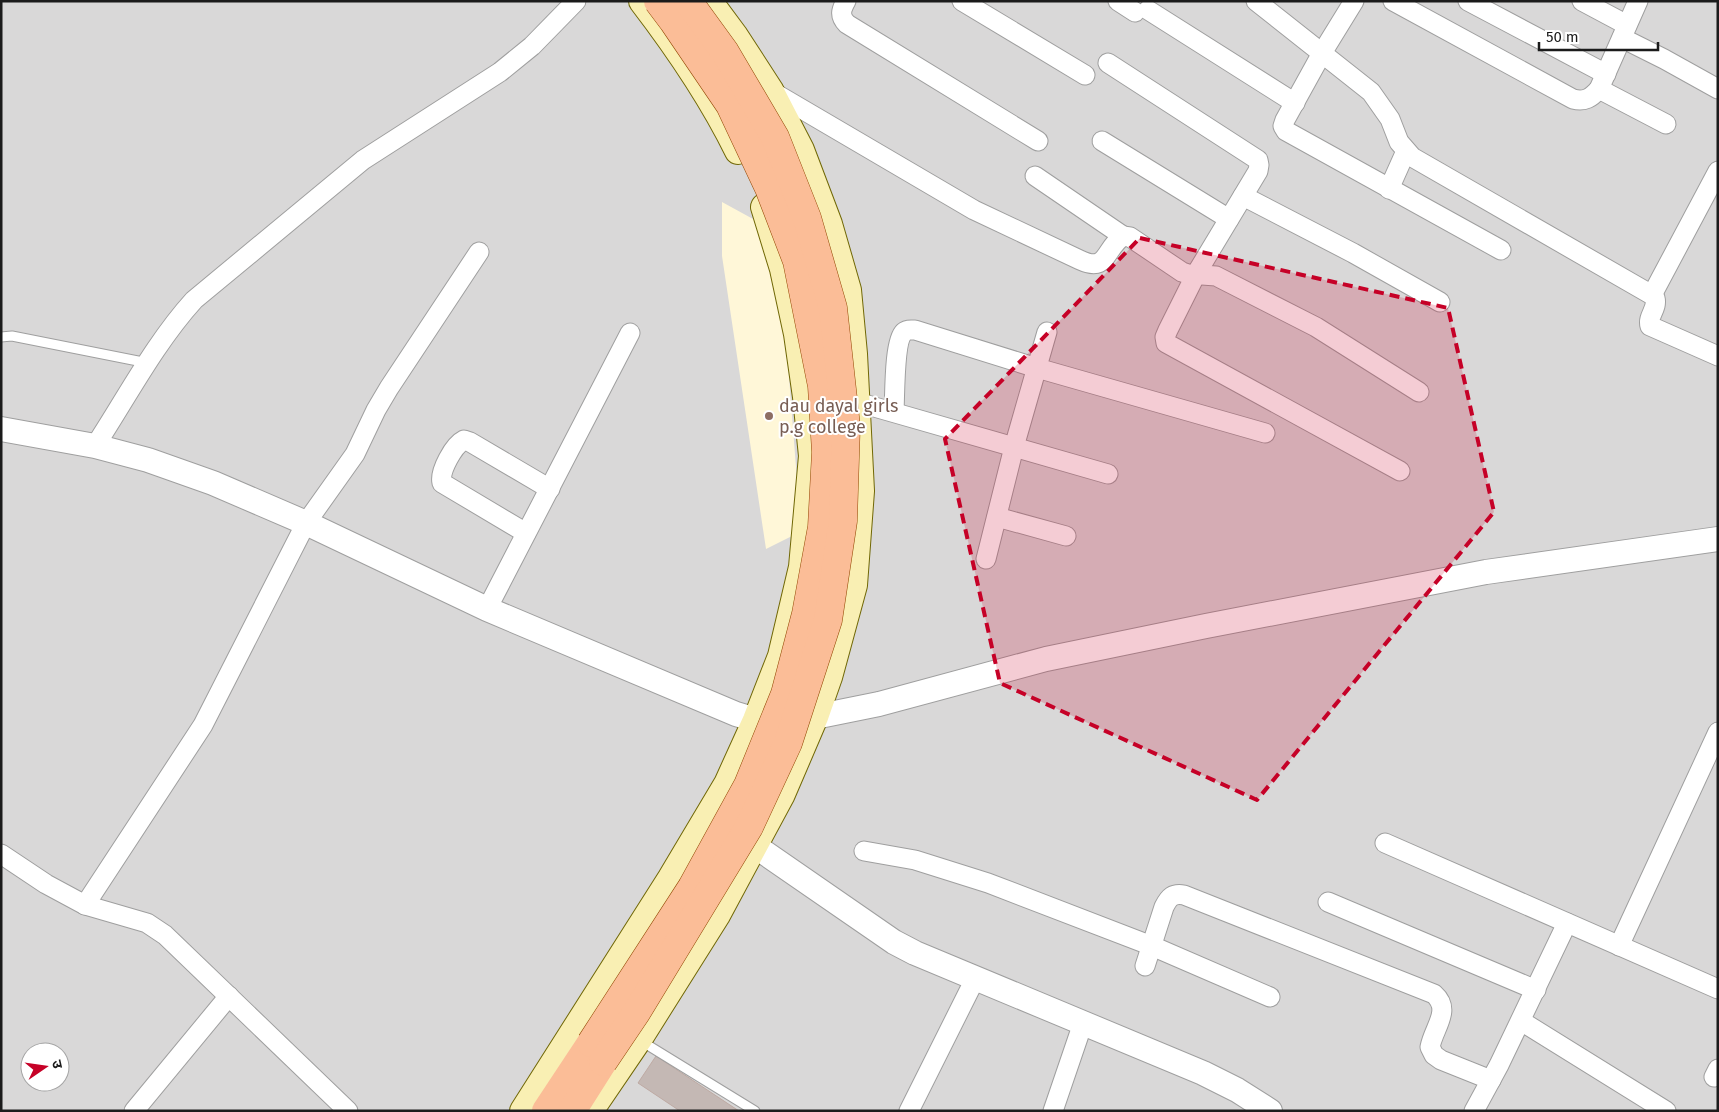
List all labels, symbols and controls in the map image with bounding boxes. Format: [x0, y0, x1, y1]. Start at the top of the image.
scale bar [1539, 20, 1658, 52]
text: 50 m [1546, 28, 1579, 46]
place label: dau dayal girls p.g college [779, 395, 898, 438]
marker: dau dayal girls p.g college [763, 410, 775, 422]
north arrow [20, 1042, 70, 1092]
text: उ [48, 1058, 67, 1071]

